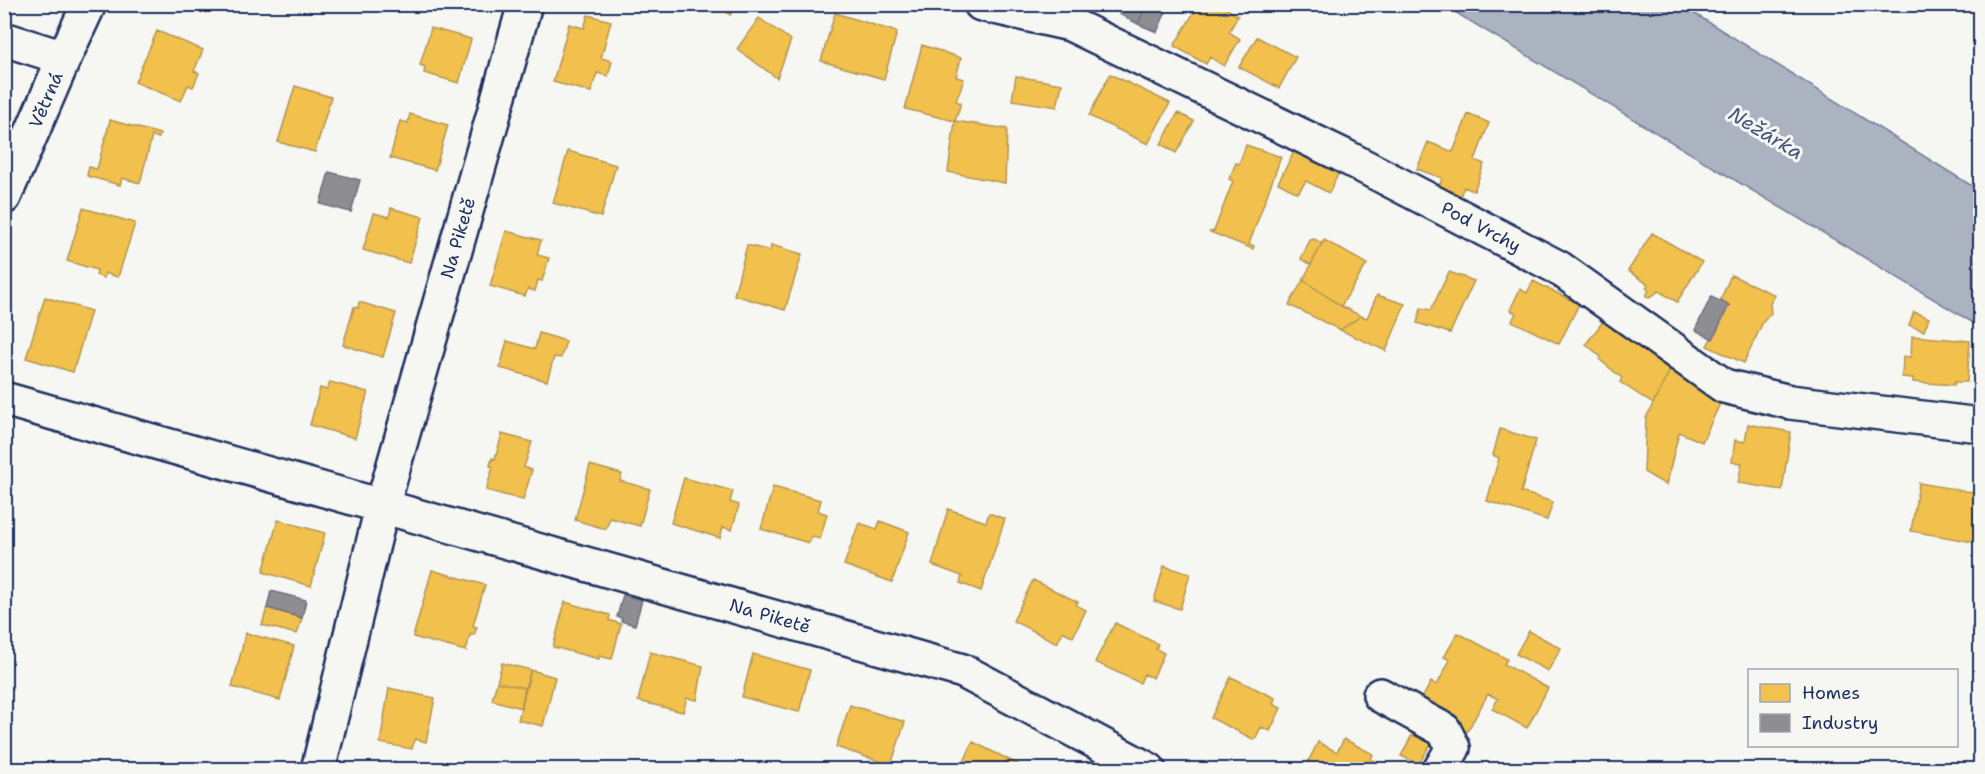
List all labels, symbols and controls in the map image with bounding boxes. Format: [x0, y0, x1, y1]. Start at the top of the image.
street label: Větrná [23, 68, 69, 132]
water label: Nežárka [1724, 101, 1808, 165]
street label: Na Piketě [435, 195, 481, 281]
street label: Pod Vrchy [1437, 196, 1525, 258]
street label: Na Piketě [727, 593, 813, 639]
legend [1748, 669, 1958, 747]
text: Homes [1802, 681, 1860, 705]
text: Industry [1802, 711, 1878, 735]

